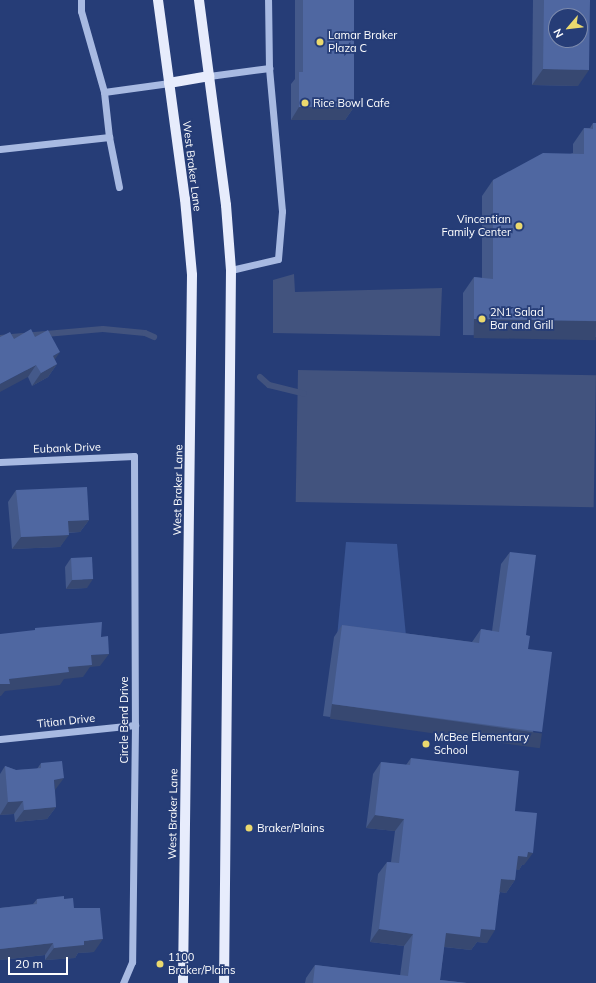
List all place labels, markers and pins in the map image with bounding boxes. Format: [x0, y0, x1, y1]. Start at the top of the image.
place label: Lamar Braker Plaza C [328, 29, 397, 55]
marker: Lamar Braker Plaza C [315, 37, 325, 47]
place label: Rice Bowl Cafe [313, 96, 390, 110]
marker: Rice Bowl Cafe [300, 98, 310, 108]
place label: Vincentian Family Center [441, 213, 511, 239]
marker: Vincentian Family Center [514, 221, 524, 231]
place label: 2N1 Salad Bar and Grill [490, 306, 553, 332]
marker: 2N1 Salad Bar and Grill [477, 314, 487, 324]
place label: McBee Elementary School [434, 731, 529, 757]
marker: McBee Elementary School [421, 739, 431, 749]
place label: Braker/Plains [257, 821, 324, 835]
marker: Braker/Plains [244, 823, 254, 833]
place label: 1100 Braker/Plains [168, 951, 235, 977]
marker: 1100 Braker/Plains [155, 959, 165, 969]

